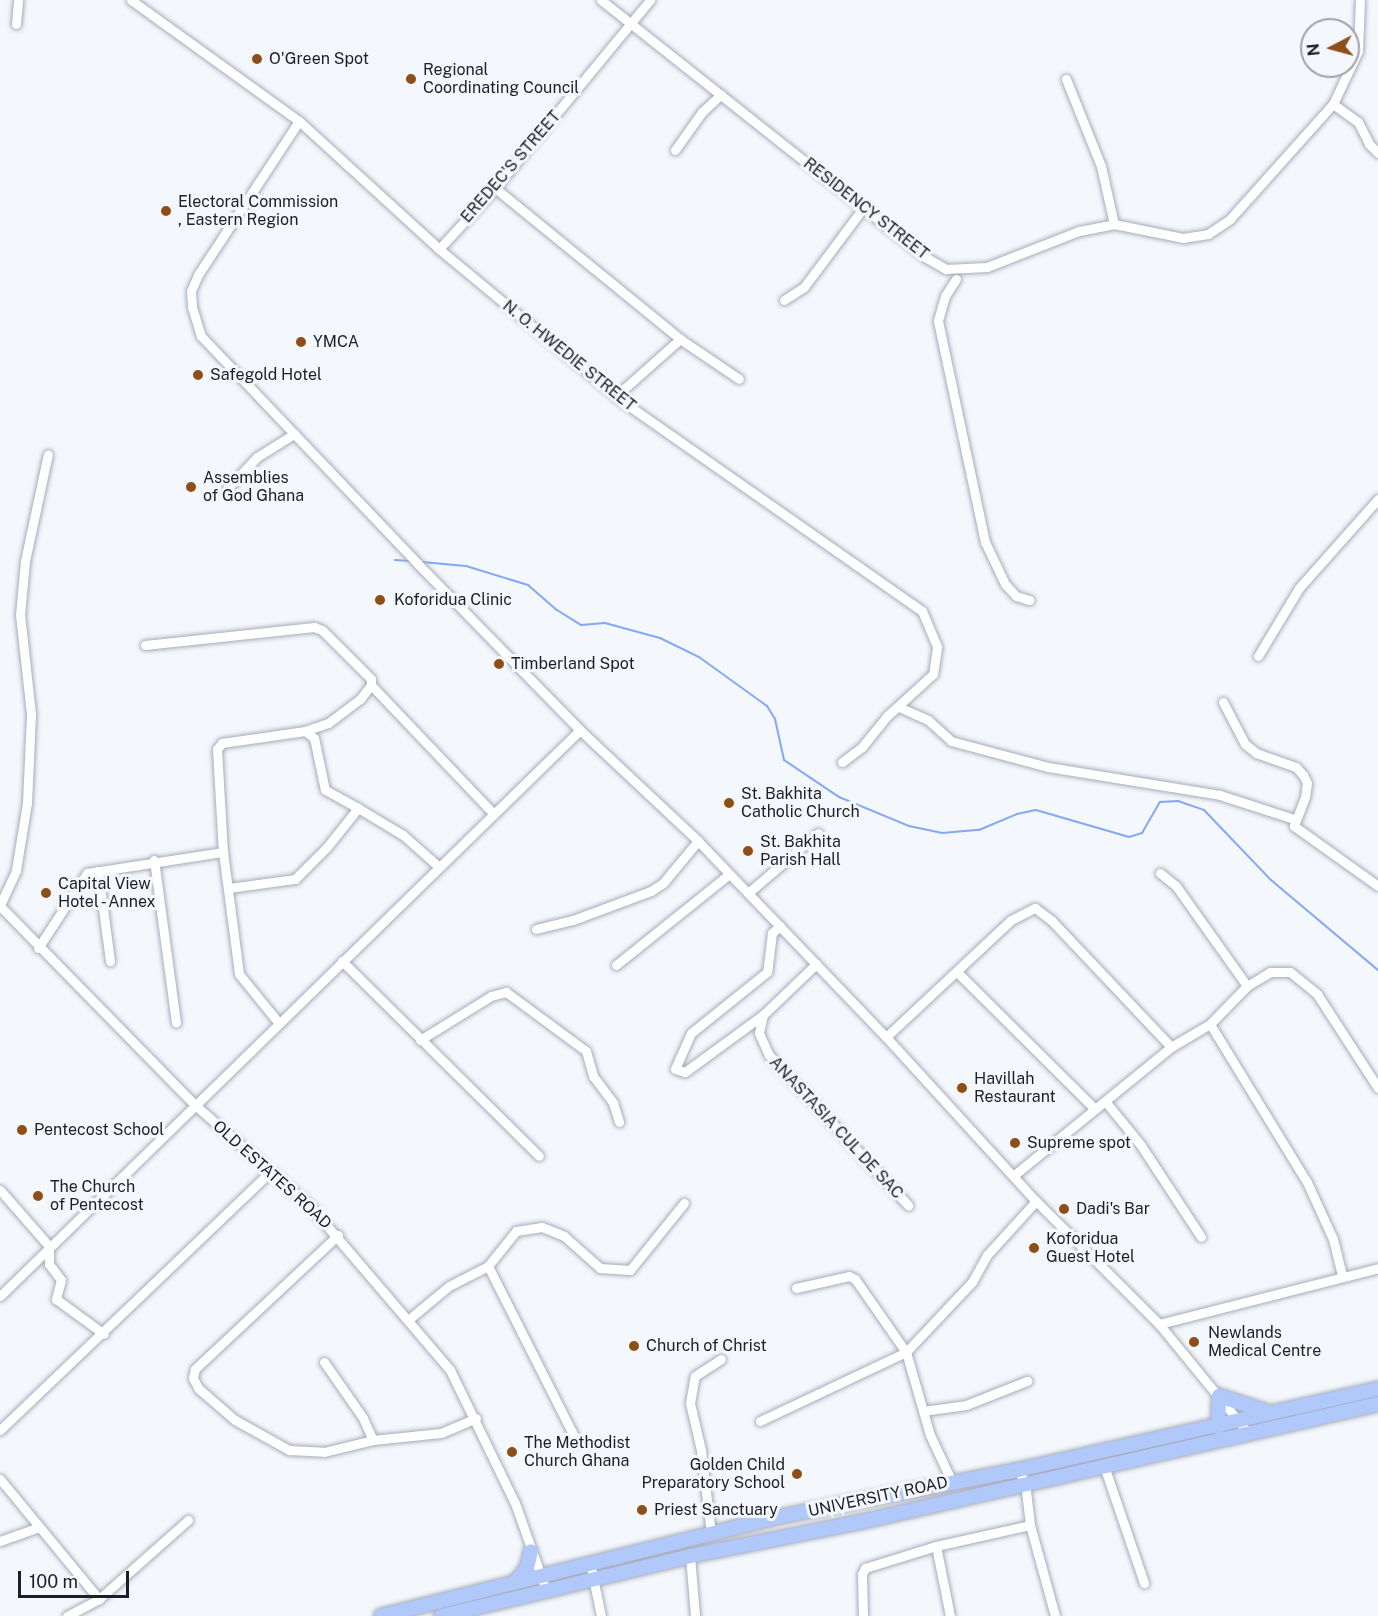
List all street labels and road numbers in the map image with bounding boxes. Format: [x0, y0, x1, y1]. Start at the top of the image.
street label: EREDEC'S STREET [457, 107, 565, 227]
street label: RESIDENCY STREET [799, 154, 933, 264]
street label: N. O. HWEDIE STREET [499, 296, 639, 416]
street label: ANASTASIA CUL DE SAC [765, 1053, 907, 1203]
street label: OLD ESTATES ROAD [209, 1117, 335, 1233]
street label: UNIVERSITY ROAD [806, 1473, 950, 1521]

